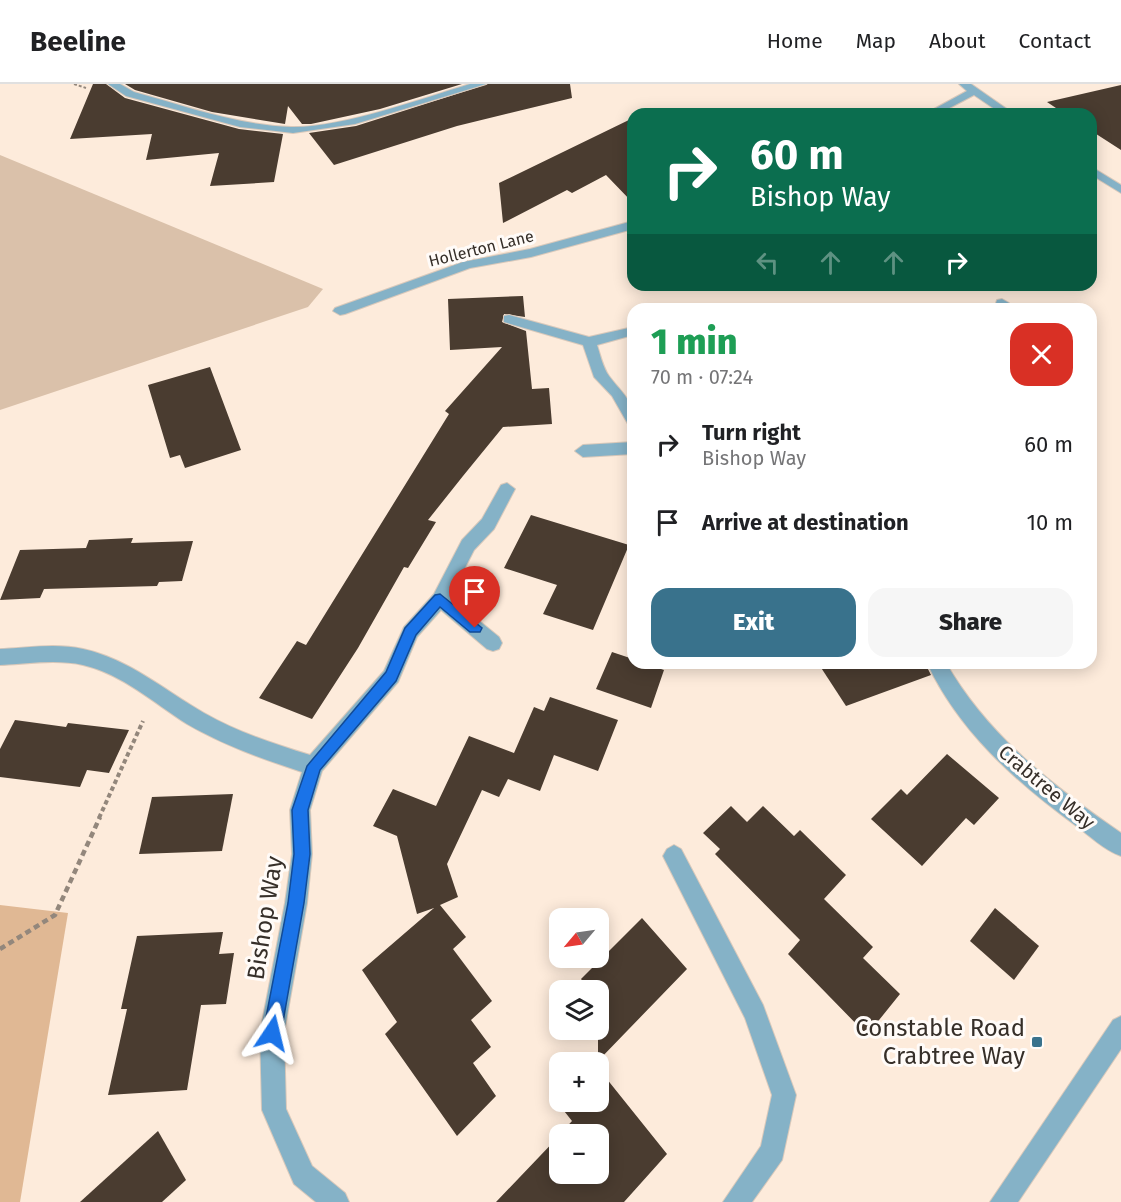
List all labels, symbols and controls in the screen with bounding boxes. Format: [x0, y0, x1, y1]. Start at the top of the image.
text: Beeline [30, 25, 126, 58]
text: Home [767, 28, 823, 54]
text: Map [856, 28, 896, 54]
text: About [929, 28, 986, 54]
text: Contact [1019, 28, 1091, 54]
text: 60 m [750, 130, 844, 180]
icon: right [651, 132, 729, 210]
text: Bishop Way [750, 181, 890, 213]
street label: Hollerton Lane [427, 226, 536, 271]
icon: left [751, 246, 784, 279]
icon: ahead [814, 246, 847, 279]
icon: ahead [877, 246, 910, 279]
icon: right [940, 246, 973, 279]
text: 1 min [651, 320, 737, 364]
button: close [1010, 323, 1073, 386]
text: 70 m · 07:24 [651, 365, 753, 389]
text: Turn right [702, 419, 801, 446]
icon: right [651, 428, 684, 461]
text: 60 m [1024, 431, 1073, 458]
text: Bishop Way [702, 446, 806, 470]
icon: arrive [651, 506, 684, 539]
text: Arrive at destination [702, 509, 909, 536]
text: 10 m [1027, 509, 1073, 536]
pin [449, 566, 500, 628]
icon: arrive [458, 575, 491, 608]
button: Exit [651, 588, 856, 657]
button: Share [868, 588, 1073, 657]
street label: Crabtree Way [994, 740, 1100, 834]
street label: Bishop Way [241, 854, 289, 982]
north arrow [549, 908, 609, 968]
map controls [549, 908, 609, 1184]
button: layers [549, 980, 609, 1040]
position arrow [240, 1001, 304, 1065]
place label: Constable Road Crabtree Way [855, 1014, 1025, 1070]
marker: Constable Road Crabtree Way [1030, 1035, 1044, 1049]
button: + [549, 1052, 609, 1112]
button: − [549, 1124, 609, 1184]

